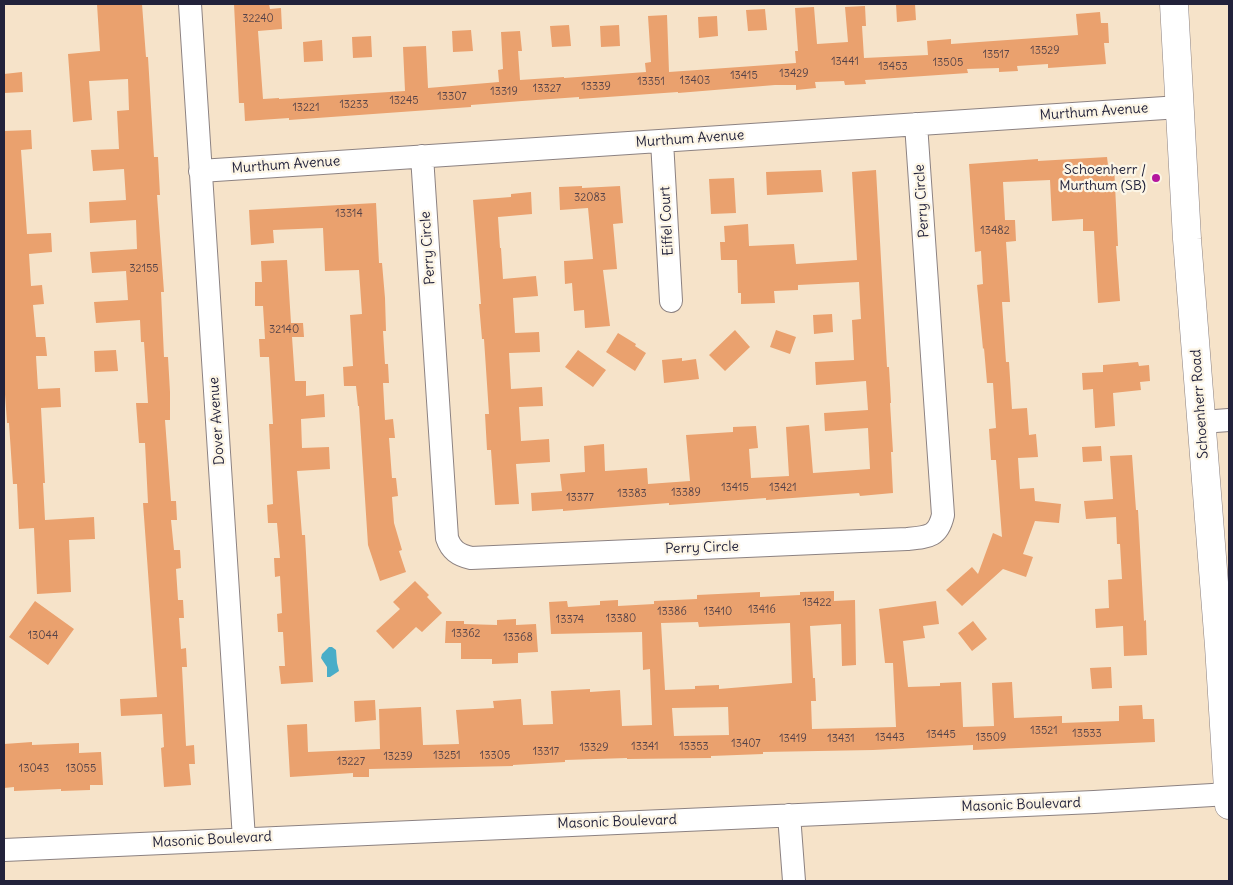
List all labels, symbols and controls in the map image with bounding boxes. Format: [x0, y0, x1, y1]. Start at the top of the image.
house number: 32240 [242, 12, 274, 26]
house number: 13529 [1030, 44, 1060, 58]
house number: 13517 [983, 48, 1009, 62]
house number: 13441 [831, 55, 859, 69]
house number: 13505 [933, 56, 963, 70]
house number: 13453 [878, 60, 908, 74]
house number: 13429 [779, 67, 809, 81]
house number: 13415 [730, 69, 758, 83]
house number: 13403 [680, 74, 710, 88]
house number: 13351 [637, 75, 665, 89]
house number: 13339 [581, 80, 611, 94]
house number: 13327 [533, 82, 561, 96]
house number: 13319 [490, 85, 518, 99]
house number: 13307 [437, 90, 467, 104]
house number: 13245 [389, 94, 419, 108]
house number: 13233 [339, 98, 369, 112]
street label: Murthum Avenue [1039, 100, 1149, 124]
house number: 13221 [292, 101, 320, 115]
street label: Murthum Avenue [635, 127, 745, 151]
street label: Murthum Avenue [231, 153, 341, 177]
place label: Schoenherr / Murthum (SB) [1059, 162, 1146, 194]
street label: Perry Circle [911, 164, 933, 238]
marker: Schoenherr / Murthum (SB) [1150, 172, 1162, 184]
street label: Eiffel Court [657, 186, 677, 256]
house number: 32083 [574, 191, 606, 205]
house number: 13314 [335, 207, 363, 221]
street label: Perry Circle [417, 211, 439, 285]
house number: 13482 [980, 224, 1010, 238]
house number: 32155 [129, 262, 159, 276]
house number: 32140 [269, 323, 299, 337]
street label: Schoenherr Road [1188, 349, 1212, 459]
street label: Dover Avenue [206, 376, 228, 466]
house number: 13415 [721, 481, 749, 495]
house number: 13421 [769, 481, 797, 495]
house number: 13389 [671, 486, 701, 500]
house number: 13383 [617, 487, 647, 501]
house number: 13377 [566, 491, 594, 505]
street label: Perry Circle [665, 538, 739, 558]
house number: 13422 [802, 596, 832, 610]
house number: 13416 [748, 603, 776, 617]
house number: 13386 [657, 605, 687, 619]
house number: 13410 [704, 605, 732, 619]
house number: 13380 [606, 612, 636, 626]
house number: 13374 [556, 613, 584, 627]
house number: 13362 [451, 627, 481, 641]
house number: 13044 [28, 629, 58, 643]
house number: 13368 [503, 631, 533, 645]
house number: 13521 [1030, 724, 1058, 738]
house number: 13533 [1072, 727, 1102, 741]
house number: 13445 [926, 728, 956, 742]
house number: 13443 [875, 731, 905, 745]
house number: 13509 [976, 731, 1006, 745]
house number: 13419 [779, 732, 807, 746]
house number: 13431 [827, 732, 855, 746]
house number: 13407 [731, 737, 761, 751]
house number: 13341 [631, 740, 659, 754]
house number: 13353 [679, 740, 709, 754]
house number: 13329 [579, 741, 609, 755]
house number: 13317 [533, 745, 559, 759]
house number: 13251 [433, 749, 461, 763]
house number: 13305 [480, 749, 510, 763]
house number: 13239 [383, 750, 413, 764]
house number: 13227 [337, 755, 365, 769]
house number: 13043 [19, 762, 49, 776]
house number: 13055 [66, 762, 96, 776]
street label: Masonic Boulevard [961, 795, 1081, 815]
street label: Masonic Boulevard [557, 812, 677, 832]
street label: Masonic Boulevard [152, 828, 272, 852]

